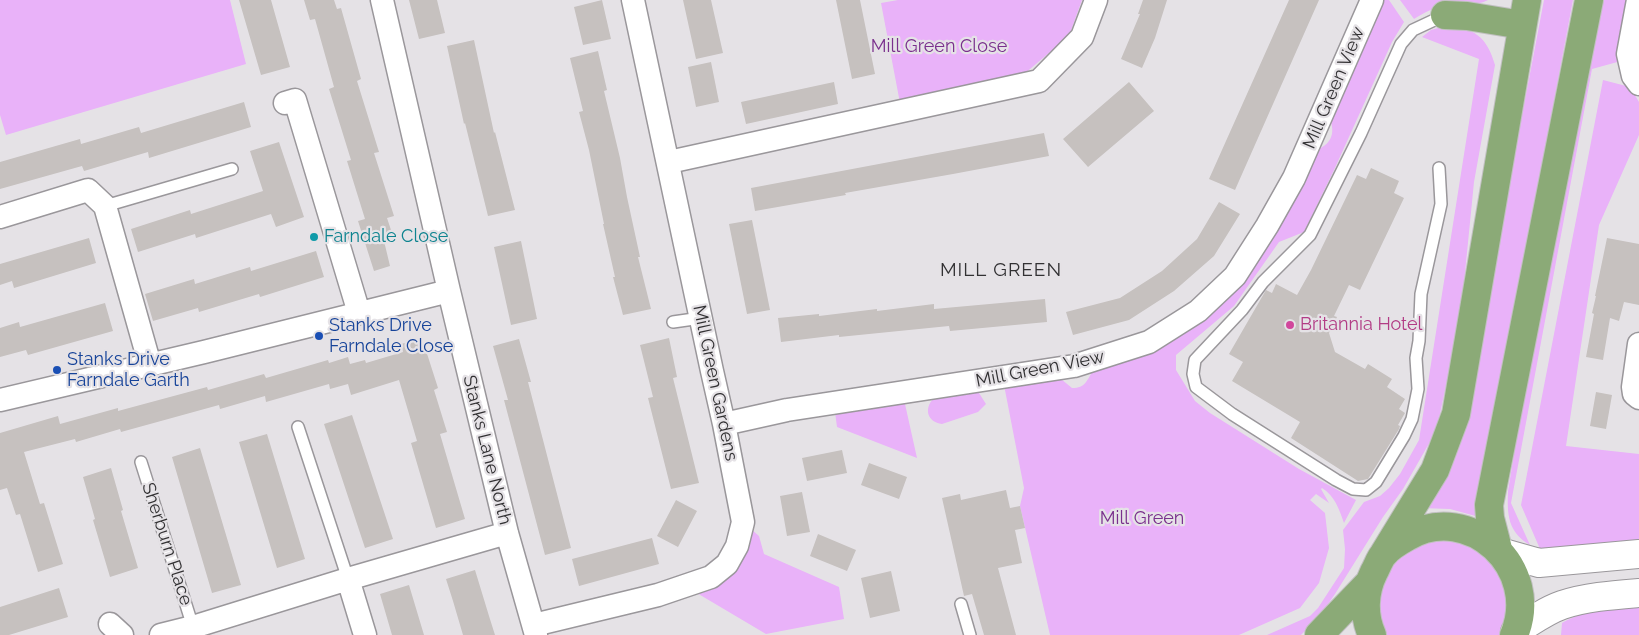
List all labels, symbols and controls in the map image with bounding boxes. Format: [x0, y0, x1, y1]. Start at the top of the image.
street label: Mill Green View [1299, 24, 1369, 152]
park label: Mill Green Close [871, 36, 1007, 58]
place label: Farndale Close [324, 226, 448, 248]
marker: Farndale Close [308, 231, 320, 243]
district label: MILL GREEN [939, 259, 1063, 281]
street label: Mill Green Gardens [688, 303, 742, 463]
place label: Britannia Hotel [1300, 314, 1422, 336]
place label: Stanks Drive Farndale Close [329, 315, 453, 358]
marker: Britannia Hotel [1284, 319, 1296, 331]
marker: Stanks Drive Farndale Close [313, 330, 325, 342]
street label: Mill Green View [974, 346, 1106, 392]
place label: Stanks Drive Farndale Garth [67, 349, 190, 392]
marker: Stanks Drive Farndale Garth [51, 364, 63, 376]
street label: Stanks Lane North [458, 373, 516, 527]
street label: Sherburn Place [137, 480, 197, 608]
park label: Mill Green [1100, 508, 1184, 530]

